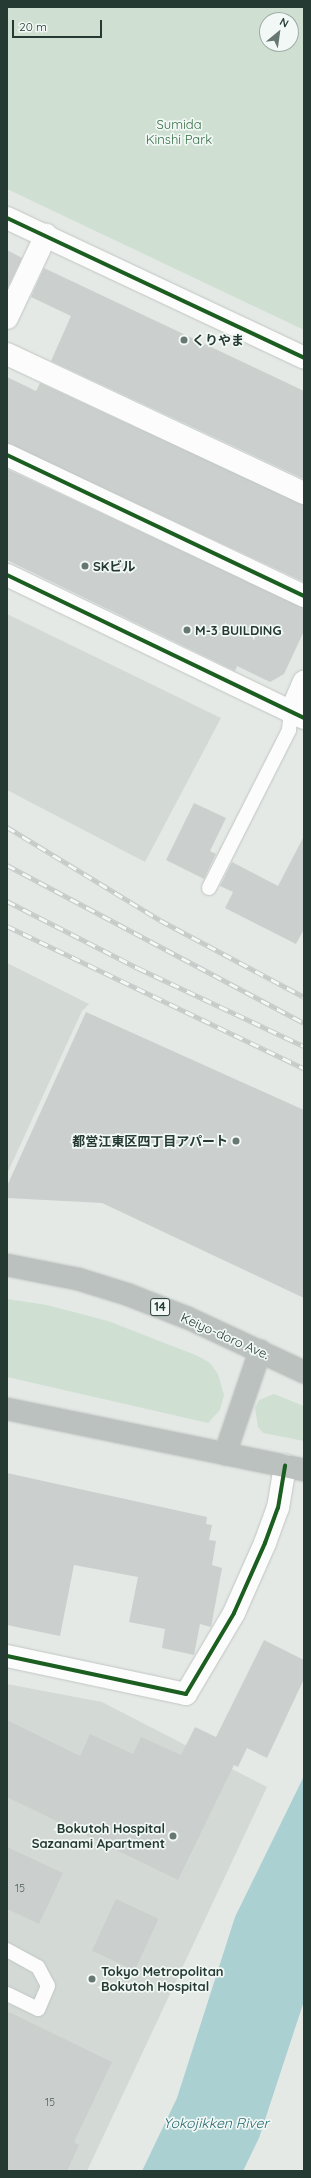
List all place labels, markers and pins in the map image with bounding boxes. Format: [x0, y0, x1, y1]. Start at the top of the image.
place label: くりやま [192, 332, 244, 348]
marker: くりやま [179, 335, 189, 345]
place label: SKビル [93, 558, 135, 574]
marker: SKビル [80, 561, 90, 571]
place label: M-3 BUILDING [195, 622, 281, 638]
marker: M-3 BUILDING [182, 625, 192, 635]
place label: 都営江東区四丁目アパート [72, 1133, 228, 1149]
marker: 都営江東区四丁目アパート [231, 1136, 241, 1146]
place label: Bokutoh Hospital Sazanami Apartment [32, 1821, 165, 1852]
marker: Bokutoh Hospital Sazanami Apartment [168, 1831, 178, 1841]
place label: Tokyo Metropolitan Bokutoh Hospital [101, 1964, 224, 1995]
marker: Tokyo Metropolitan Bokutoh Hospital [86, 1973, 98, 1985]

